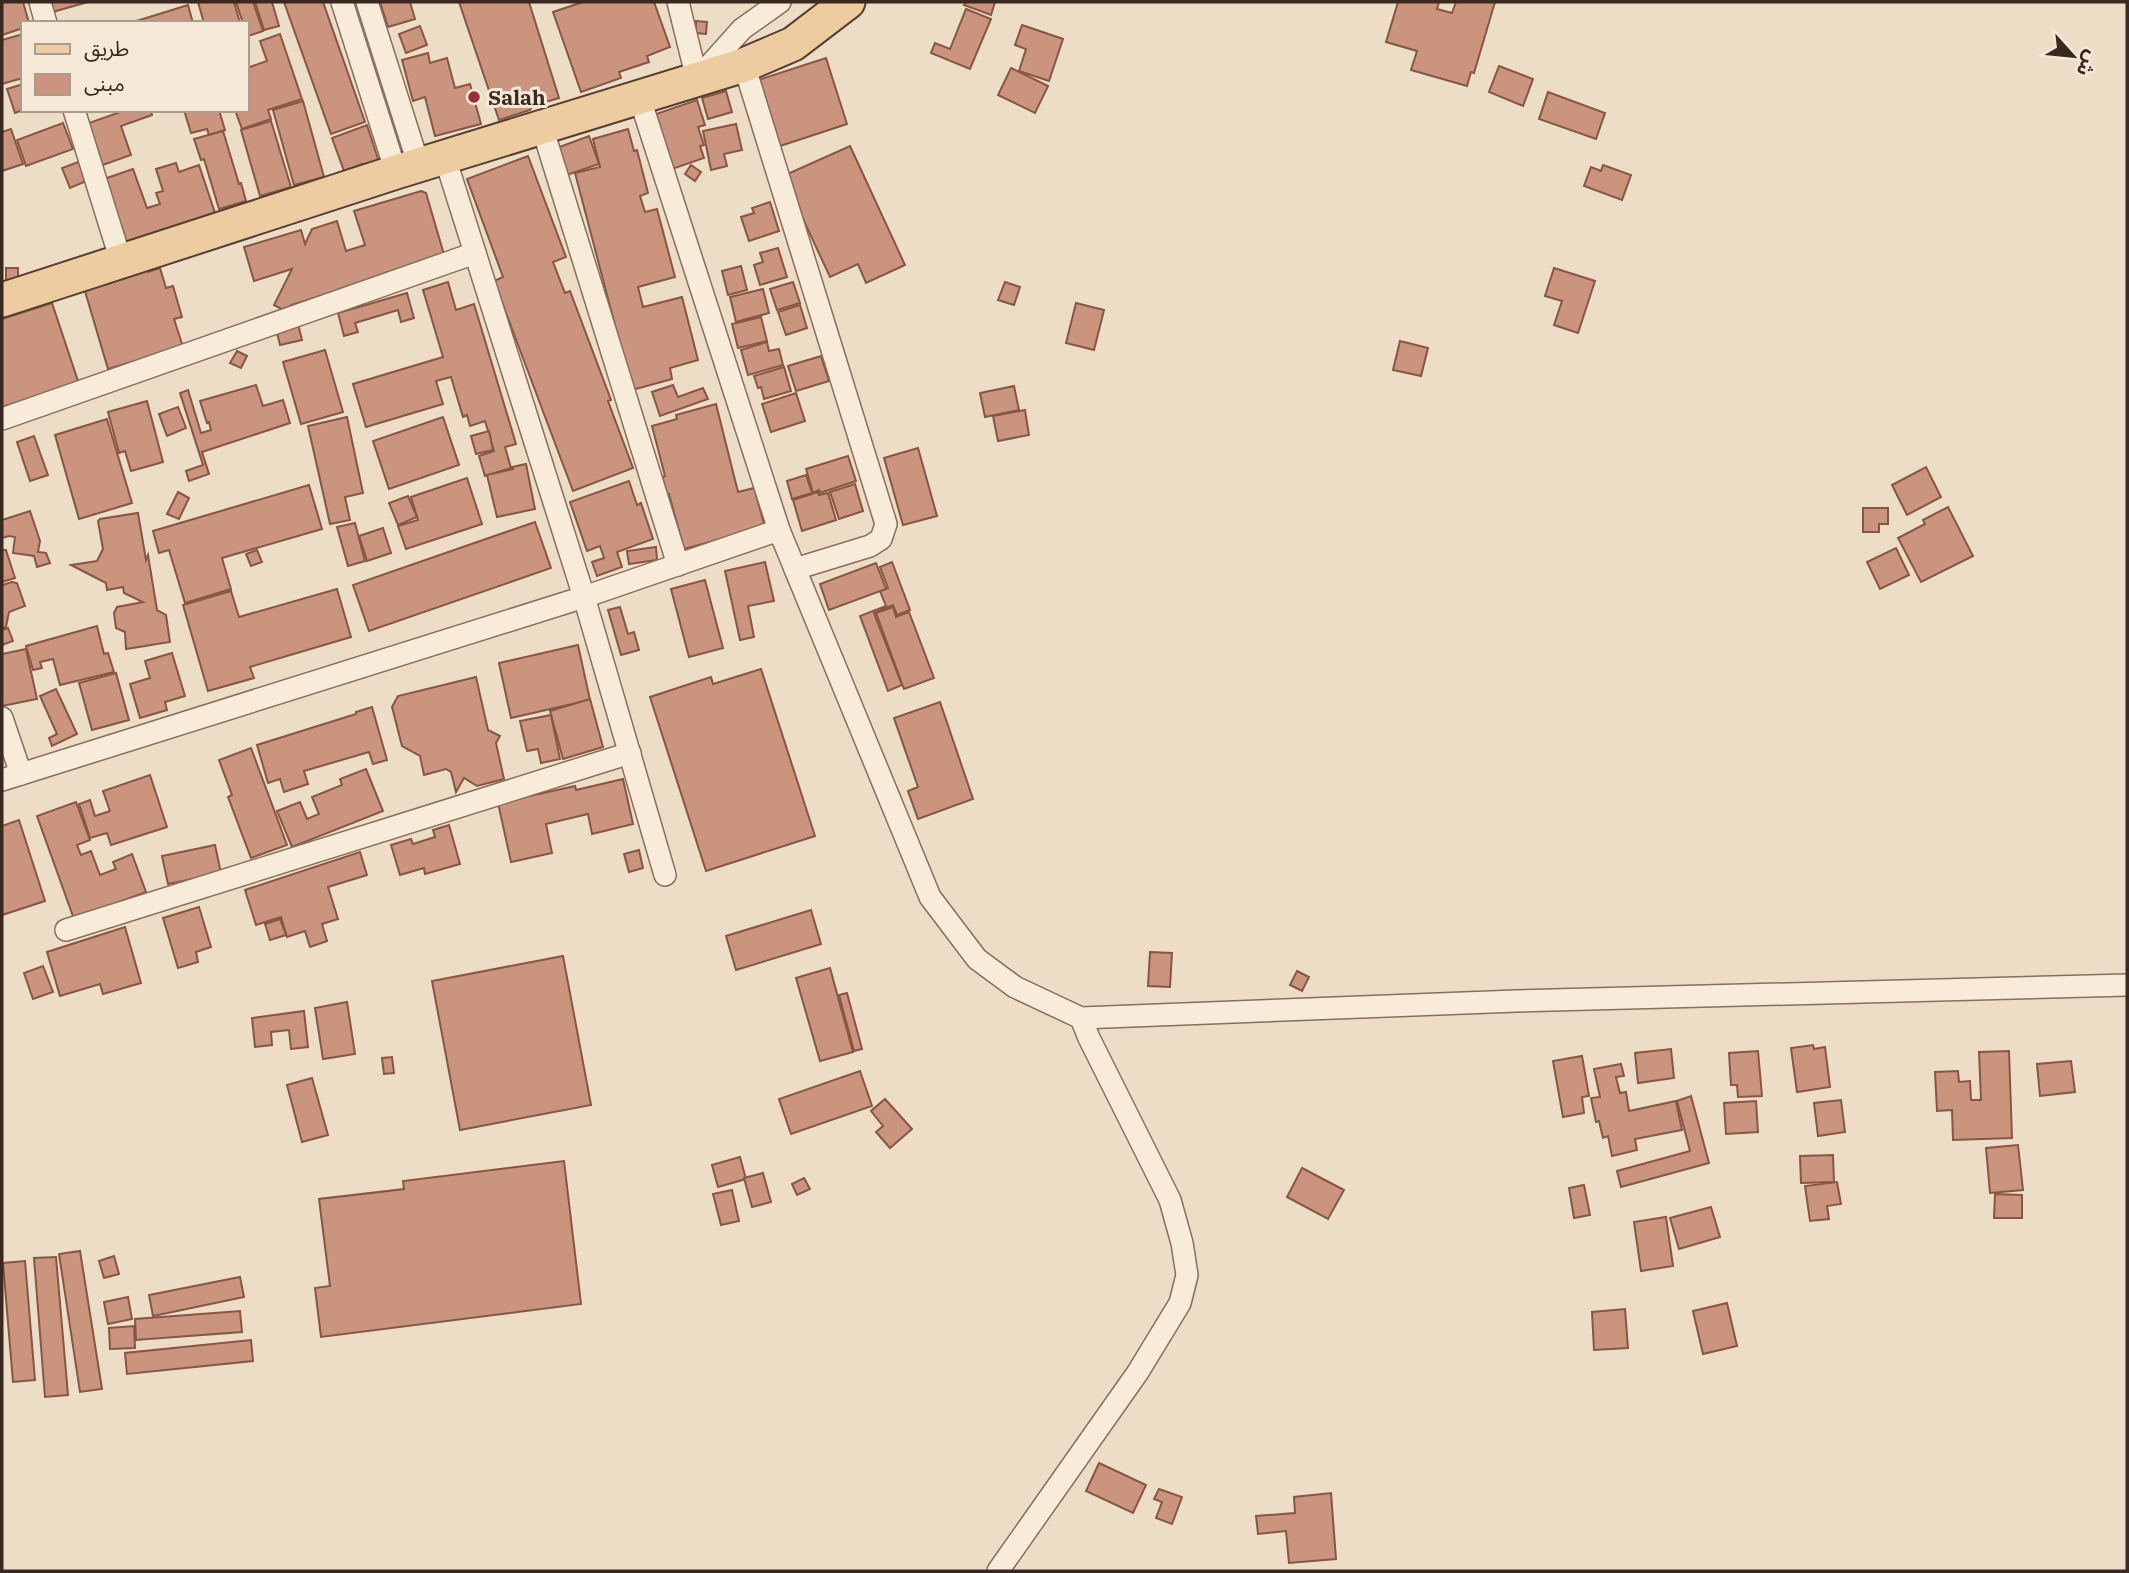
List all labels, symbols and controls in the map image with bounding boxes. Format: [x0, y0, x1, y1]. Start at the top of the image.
legend [21, 21, 248, 112]
north arrow [2038, 21, 2108, 91]
text: طريق [84, 34, 129, 62]
text: ش [2072, 47, 2105, 81]
text: مبنى [84, 69, 125, 97]
place label: Salah [488, 83, 546, 111]
marker: Salah [466, 89, 482, 105]

